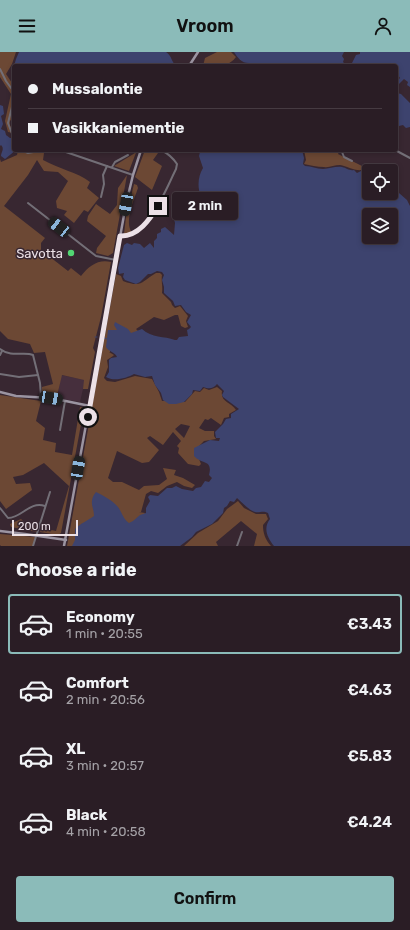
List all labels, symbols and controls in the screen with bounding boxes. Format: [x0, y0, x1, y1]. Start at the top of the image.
icon: menu [16, 15, 38, 37]
text: Vroom [176, 15, 234, 37]
icon: person [372, 15, 394, 37]
text: Mussalontie [52, 80, 143, 98]
text: Vasikkaniementie [52, 119, 184, 137]
map controls [362, 164, 398, 244]
button: locate [362, 164, 398, 200]
car [118, 191, 134, 217]
callout: 2 min [172, 192, 238, 220]
route end [149, 197, 167, 215]
text: 2 min [188, 198, 222, 213]
button: layers [362, 208, 398, 244]
car [46, 215, 72, 239]
place label: Savotta [16, 246, 63, 261]
marker: Savotta [66, 248, 76, 258]
car [38, 390, 64, 406]
route start [79, 408, 97, 426]
car [70, 455, 86, 481]
scale bar [12, 518, 78, 537]
text: 200 m [18, 520, 51, 533]
text: Choose a ride [16, 559, 137, 581]
icon: car [18, 606, 54, 642]
text: Economy [66, 608, 135, 626]
text: €3.43 [347, 615, 392, 633]
text: 1 min · 20:55 [66, 626, 143, 641]
icon: car [18, 672, 54, 708]
text: Comfort [66, 674, 129, 692]
text: €4.63 [347, 681, 392, 699]
text: 2 min · 20:56 [66, 692, 145, 707]
icon: car [18, 738, 54, 774]
text: XL [66, 740, 85, 758]
text: €5.83 [347, 747, 392, 765]
text: 3 min · 20:57 [66, 758, 144, 773]
icon: car [18, 804, 54, 840]
text: Black [66, 806, 107, 824]
text: €4.24 [347, 813, 392, 831]
text: 4 min · 20:58 [66, 824, 146, 839]
button: Confirm [16, 876, 394, 922]

